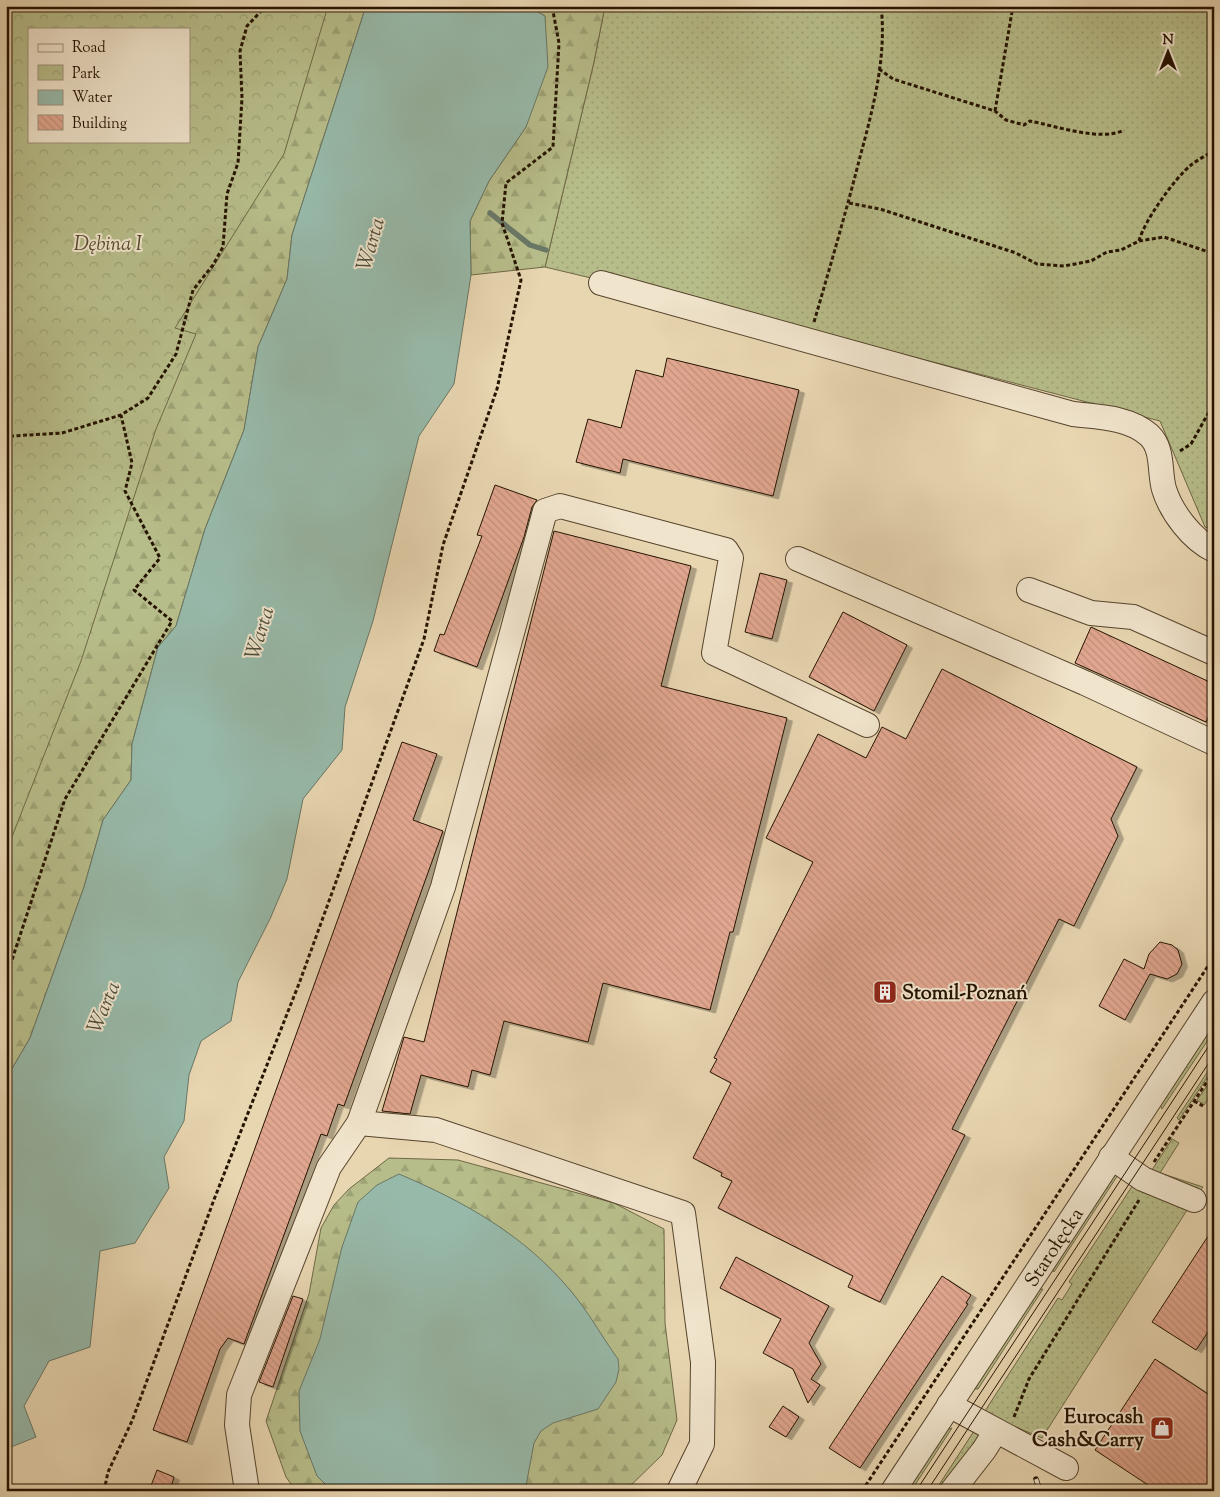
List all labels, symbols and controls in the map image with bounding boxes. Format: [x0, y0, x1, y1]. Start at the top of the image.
legend [28, 28, 190, 142]
north arrow [1142, 28, 1192, 78]
text: N [1162, 31, 1174, 51]
text: Road [72, 38, 106, 59]
text: Park [72, 64, 101, 85]
text: Water [72, 88, 113, 109]
text: Building [72, 114, 127, 135]
water label: Warta [350, 214, 394, 275]
park label: Dębina I [74, 231, 143, 260]
water label: Warta [239, 603, 283, 664]
water label: Warta [81, 977, 129, 1038]
building icon: Stomil-Poznań [872, 979, 898, 1005]
place label: Stomil-Poznań [902, 980, 1028, 1009]
street label: Starołęcka [1019, 1203, 1092, 1294]
place label: Eurocash Cash&Carry [1032, 1404, 1144, 1456]
shop icon: Eurocash Cash&Carry [1149, 1415, 1175, 1441]

